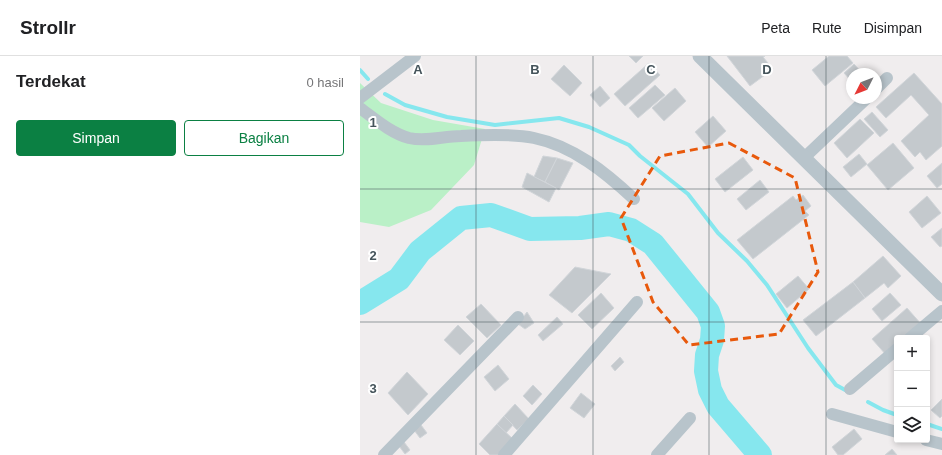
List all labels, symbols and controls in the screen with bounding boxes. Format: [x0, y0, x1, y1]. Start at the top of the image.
text: Strollr [20, 17, 76, 38]
text: Peta [761, 20, 790, 36]
text: Rute [812, 20, 842, 36]
text: Disimpan [864, 20, 922, 36]
text: A [413, 62, 423, 77]
text: B [530, 62, 540, 77]
text: C [646, 62, 656, 77]
text: D [762, 62, 772, 77]
north arrow [846, 68, 882, 104]
text: Terdekat [16, 72, 86, 91]
text: 0 hasil [306, 75, 344, 90]
text: 1 [369, 115, 377, 130]
button: Simpan [16, 120, 176, 156]
button: Bagikan [184, 120, 344, 156]
text: 2 [369, 248, 377, 263]
map controls [894, 335, 930, 443]
button: + [894, 335, 930, 371]
button: − [894, 371, 930, 407]
text: 3 [369, 381, 377, 396]
button: layers [894, 407, 930, 443]

